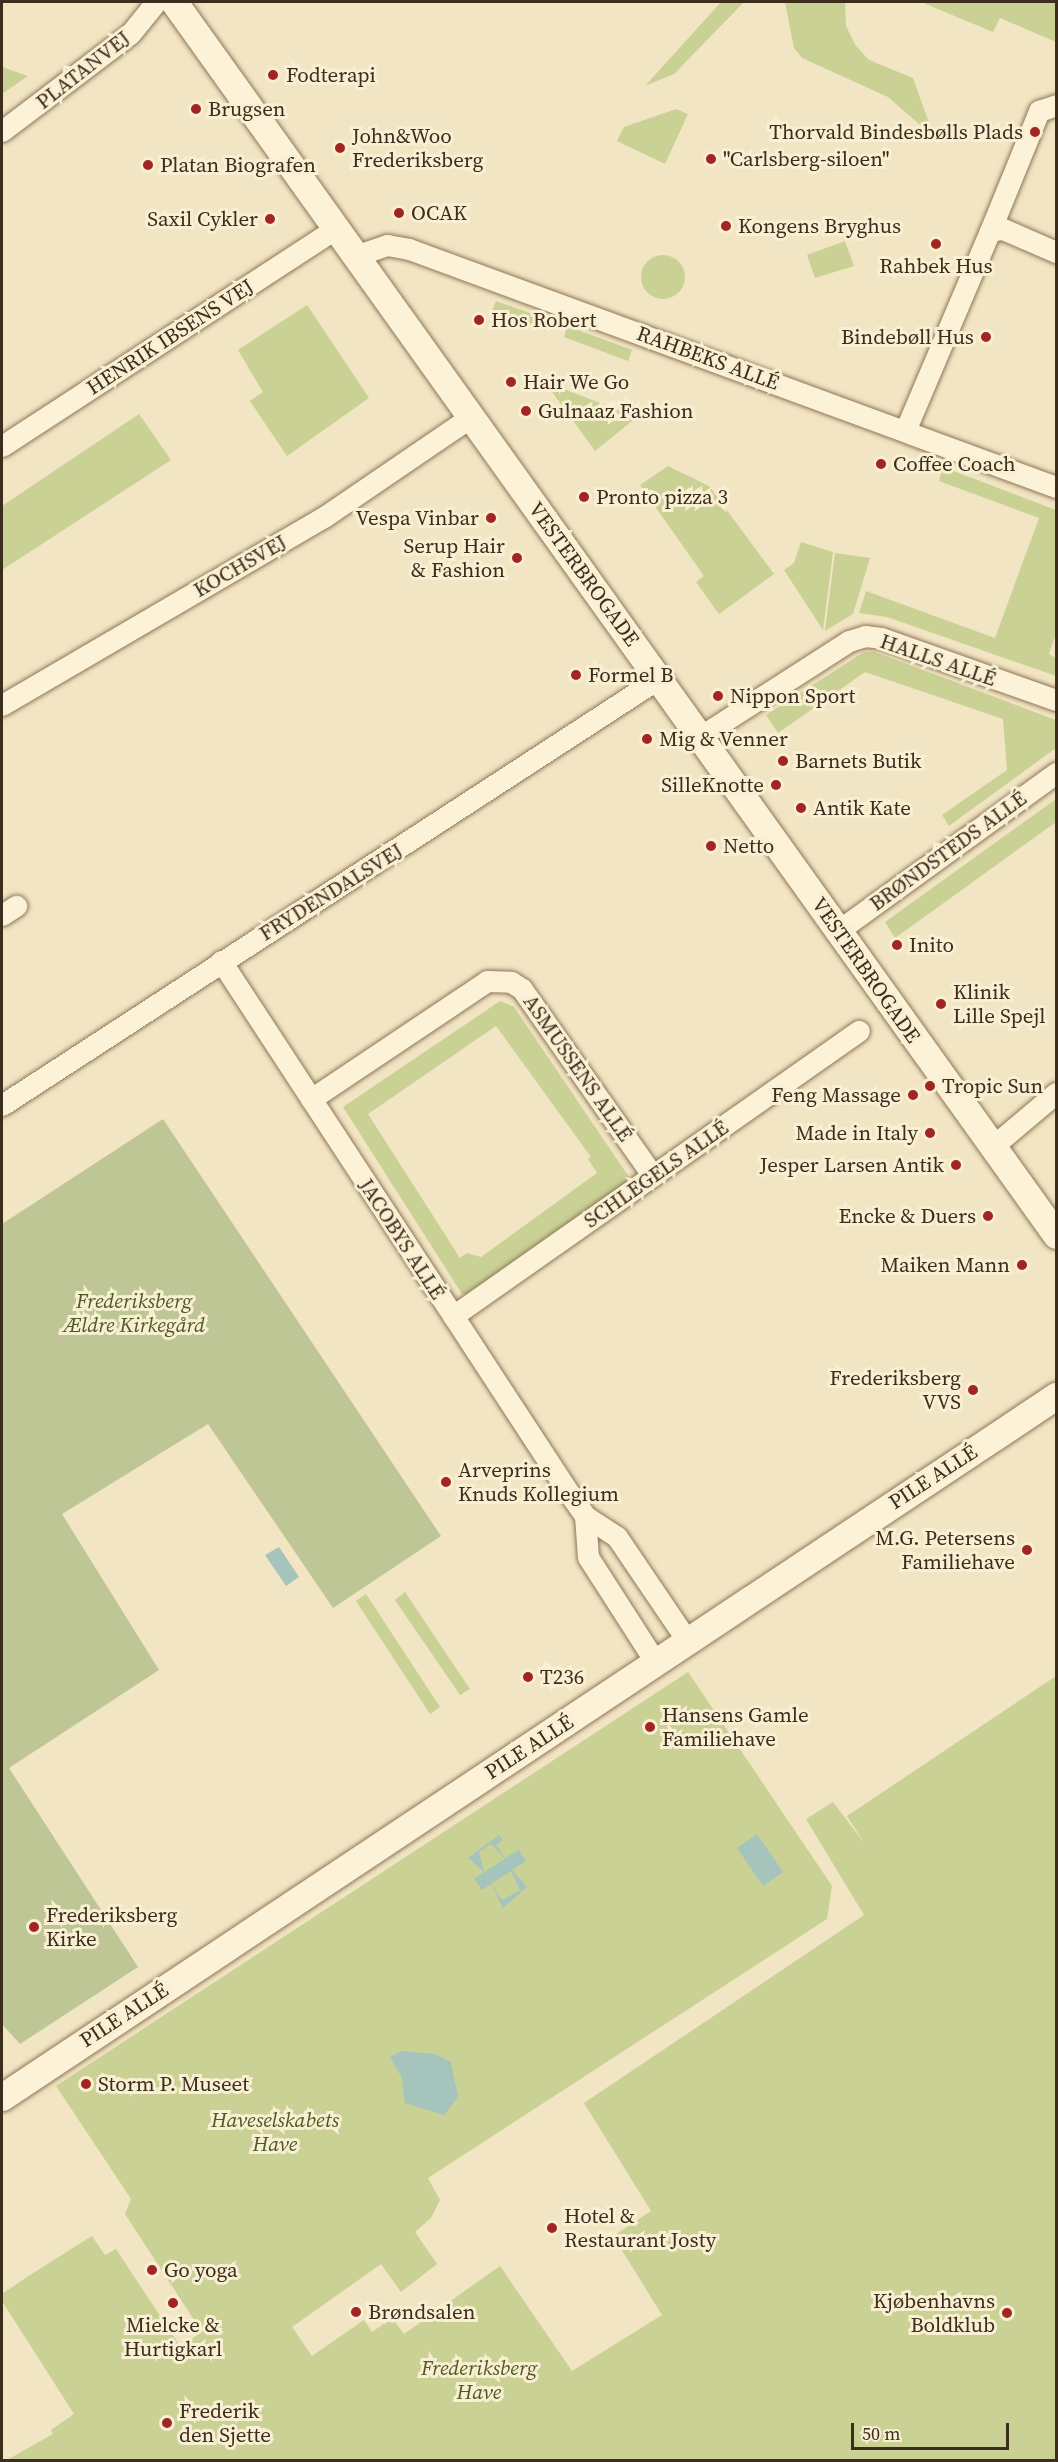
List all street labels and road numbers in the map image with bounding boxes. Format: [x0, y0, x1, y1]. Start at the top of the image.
street label: PLATANVEJ [31, 25, 135, 115]
street label: HENRIK IBSENS VEJ [82, 273, 258, 401]
street label: RAHBEKS ALLÉ [633, 321, 783, 395]
street label: VESTERBROGADE [523, 497, 645, 651]
street label: KOCHSVEJ [189, 529, 291, 603]
street label: HALLS ALLÉ [877, 628, 999, 692]
street label: BRØNDSTEDS ALLÉ [865, 786, 1031, 916]
street label: FRYDENDALSVEJ [255, 838, 407, 946]
street label: VESTERBROGADE [806, 892, 926, 1048]
street label: ASMUSSENS ALLÉ [518, 990, 638, 1146]
street label: SCHLEGELS ALLÉ [579, 1115, 733, 1233]
street label: JACOBYS ALLÉ [354, 1174, 450, 1304]
street label: PILE ALLÉ [884, 1439, 982, 1515]
street label: PILE ALLÉ [480, 1709, 578, 1785]
street label: PILE ALLÉ [75, 1977, 173, 2053]

